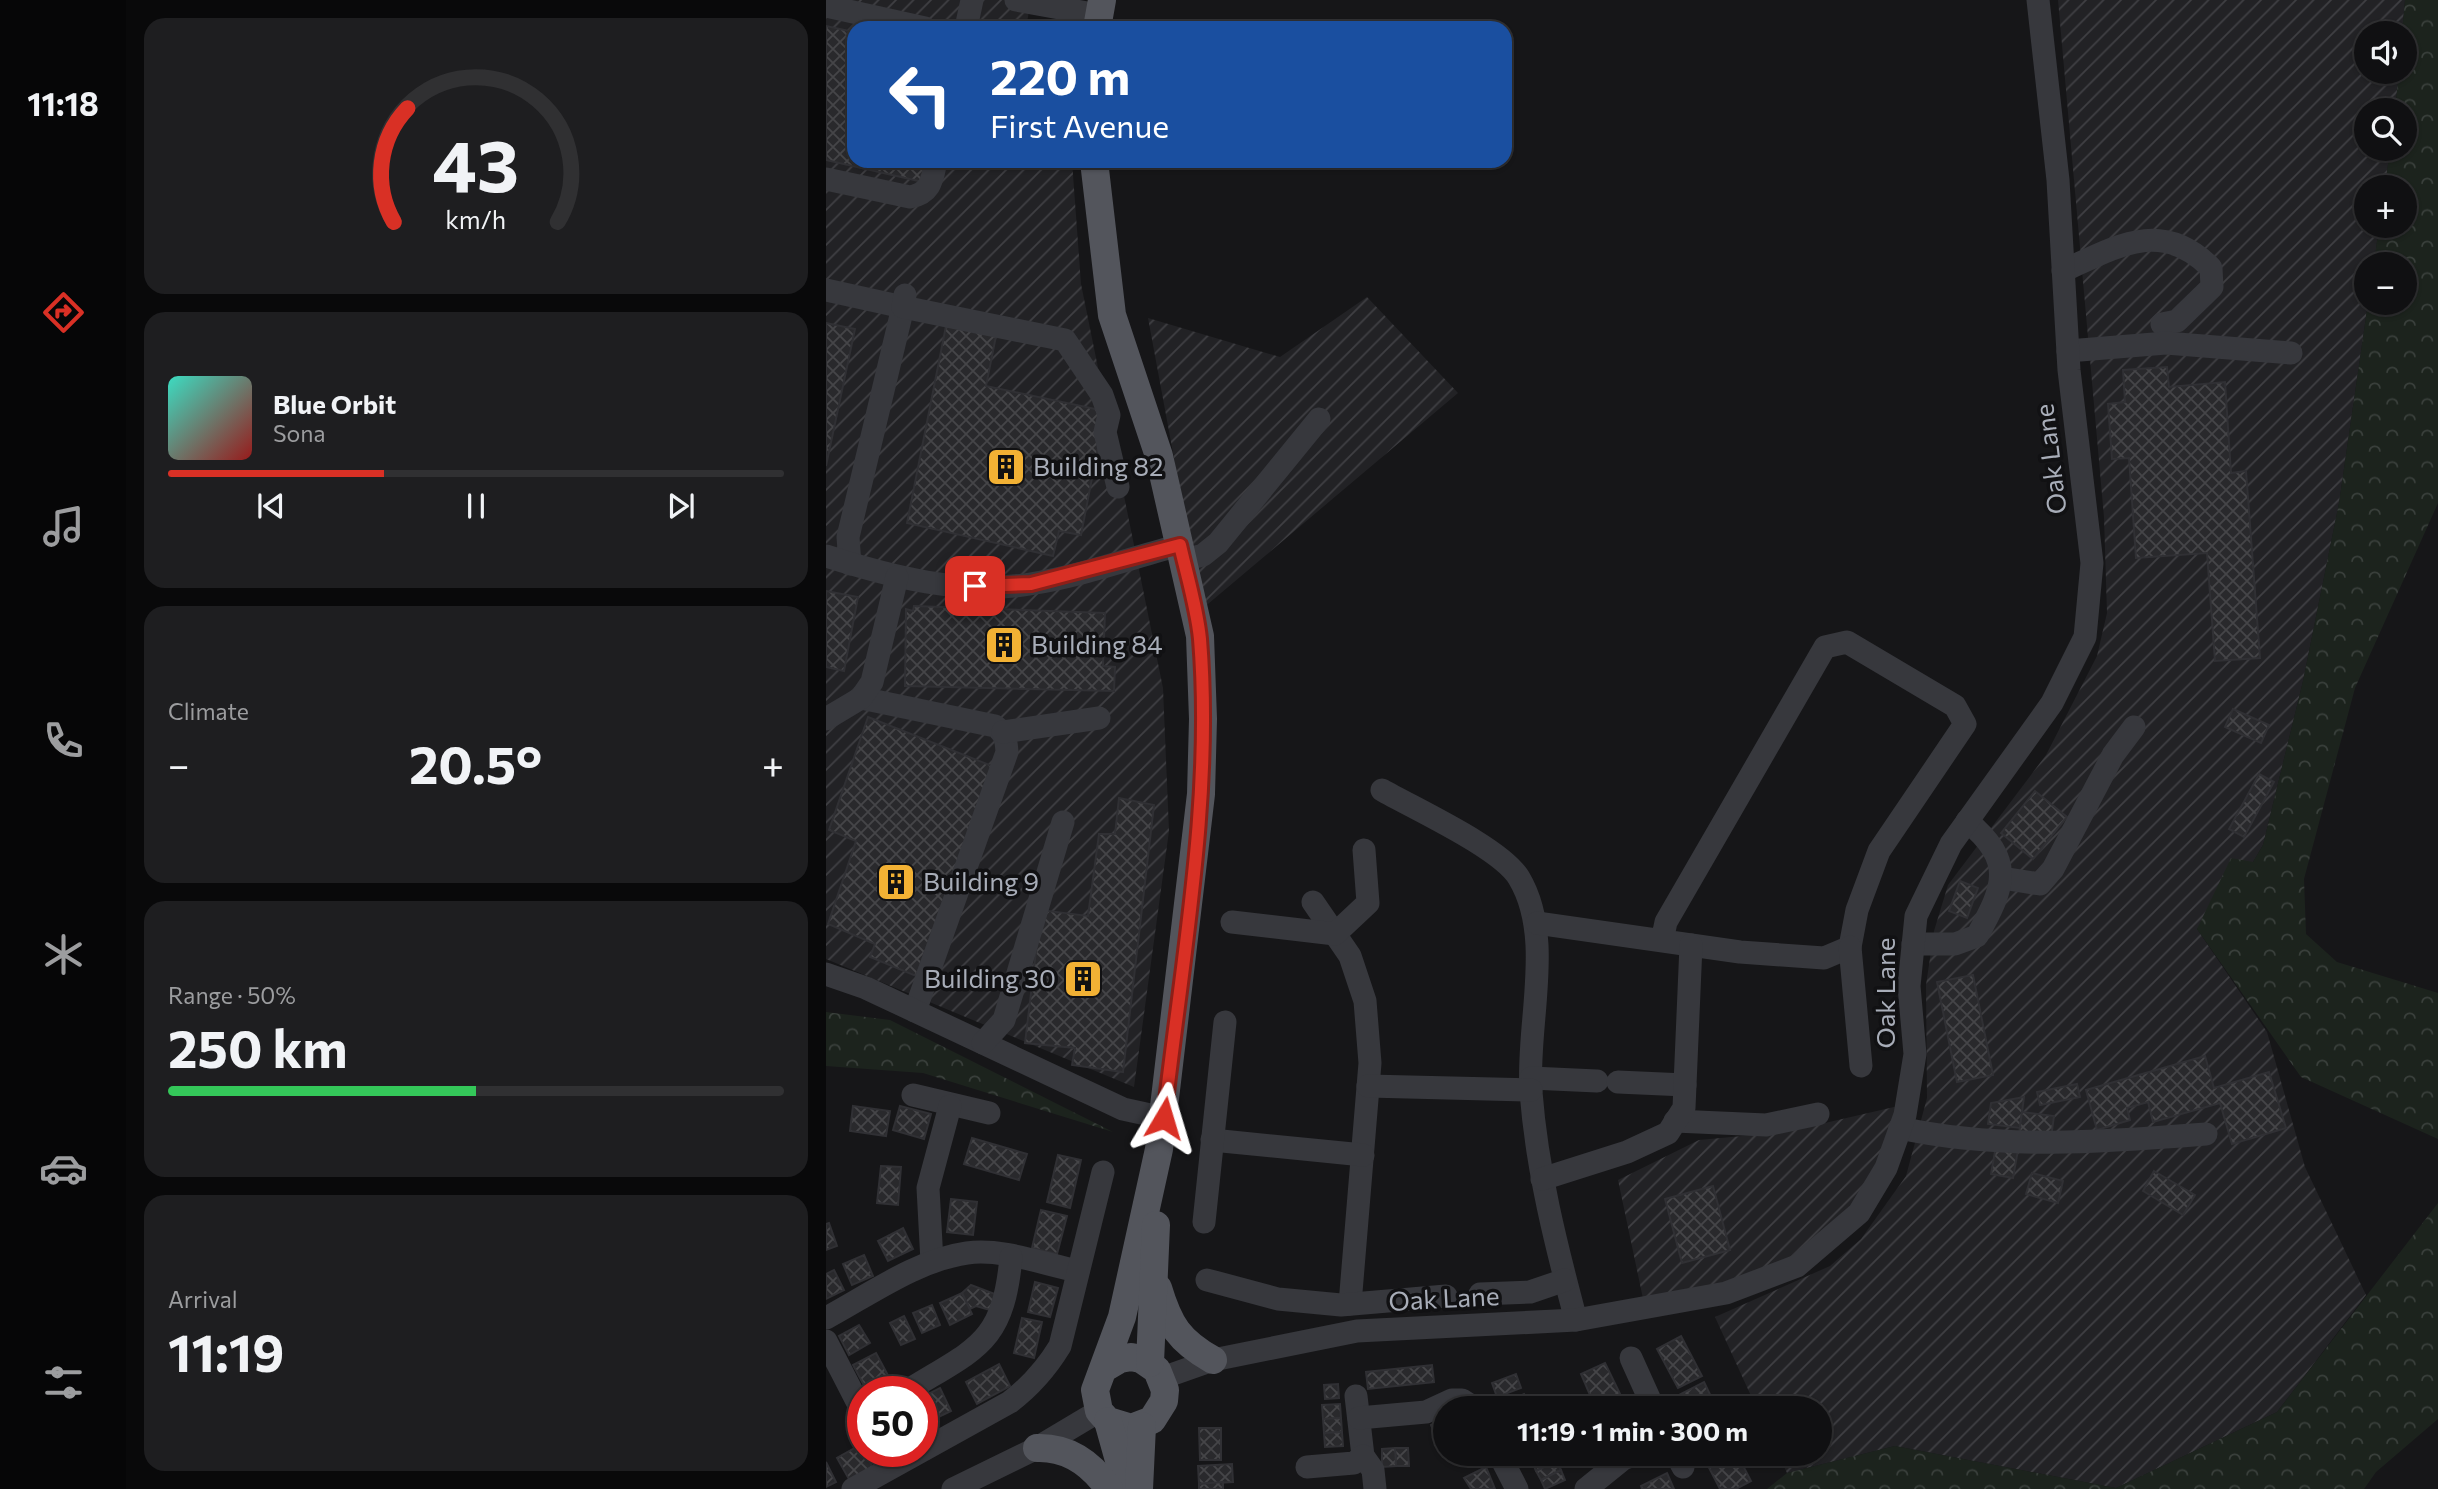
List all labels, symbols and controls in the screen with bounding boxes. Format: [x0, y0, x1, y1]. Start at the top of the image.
map controls [2354, 21, 2417, 315]
button: sound [2354, 21, 2417, 84]
text: 220 m [990, 45, 1130, 105]
icon: left [875, 49, 966, 140]
text: 11:18 [27, 83, 99, 123]
button: search [2354, 98, 2417, 161]
text: First Avenue [990, 105, 1169, 145]
text: 43 [432, 118, 520, 207]
button: + [2354, 175, 2417, 238]
text: km/h [446, 204, 506, 234]
button: − [2354, 252, 2417, 315]
icon: directions [39, 288, 88, 337]
text: Blue Orbit [273, 388, 396, 419]
street label: Oak Lane [2027, 402, 2072, 516]
text: Sona [273, 419, 325, 447]
building icon: Building 82 [985, 446, 1027, 488]
place label: Building 82 [1033, 450, 1163, 481]
icon: previous [252, 487, 290, 525]
icon: pause [457, 487, 495, 525]
icon: next [662, 487, 700, 525]
icon: music [39, 502, 88, 551]
pin [945, 556, 1005, 616]
icon: arrive [956, 567, 994, 605]
building icon: Building 84 [983, 624, 1025, 666]
place label: Building 84 [1031, 628, 1163, 659]
text: Climate [168, 697, 249, 725]
icon: phone [39, 716, 88, 765]
text: 20.5° [409, 731, 542, 795]
text: − [168, 740, 190, 787]
text: + [762, 740, 784, 787]
building icon: Building 9 [875, 861, 917, 903]
place label: Building 9 [923, 865, 1039, 896]
icon: climate [39, 930, 88, 979]
street label: Oak Lane [1869, 937, 1900, 1049]
building icon: Building 30 [1062, 958, 1104, 1000]
place label: Building 30 [924, 962, 1056, 993]
text: Range · 50% [168, 981, 296, 1009]
text: 250 km [168, 1015, 348, 1079]
position arrow [1127, 1081, 1201, 1155]
icon: car [39, 1144, 88, 1193]
street label: Oak Lane [1388, 1279, 1500, 1316]
text: Arrival [168, 1285, 238, 1313]
text: 11:19 [168, 1319, 284, 1383]
icon: filters [39, 1358, 88, 1407]
speed limit sign: 50 [847, 1376, 938, 1467]
text: 11:19 · 1 min · 300 m [1517, 1415, 1748, 1446]

